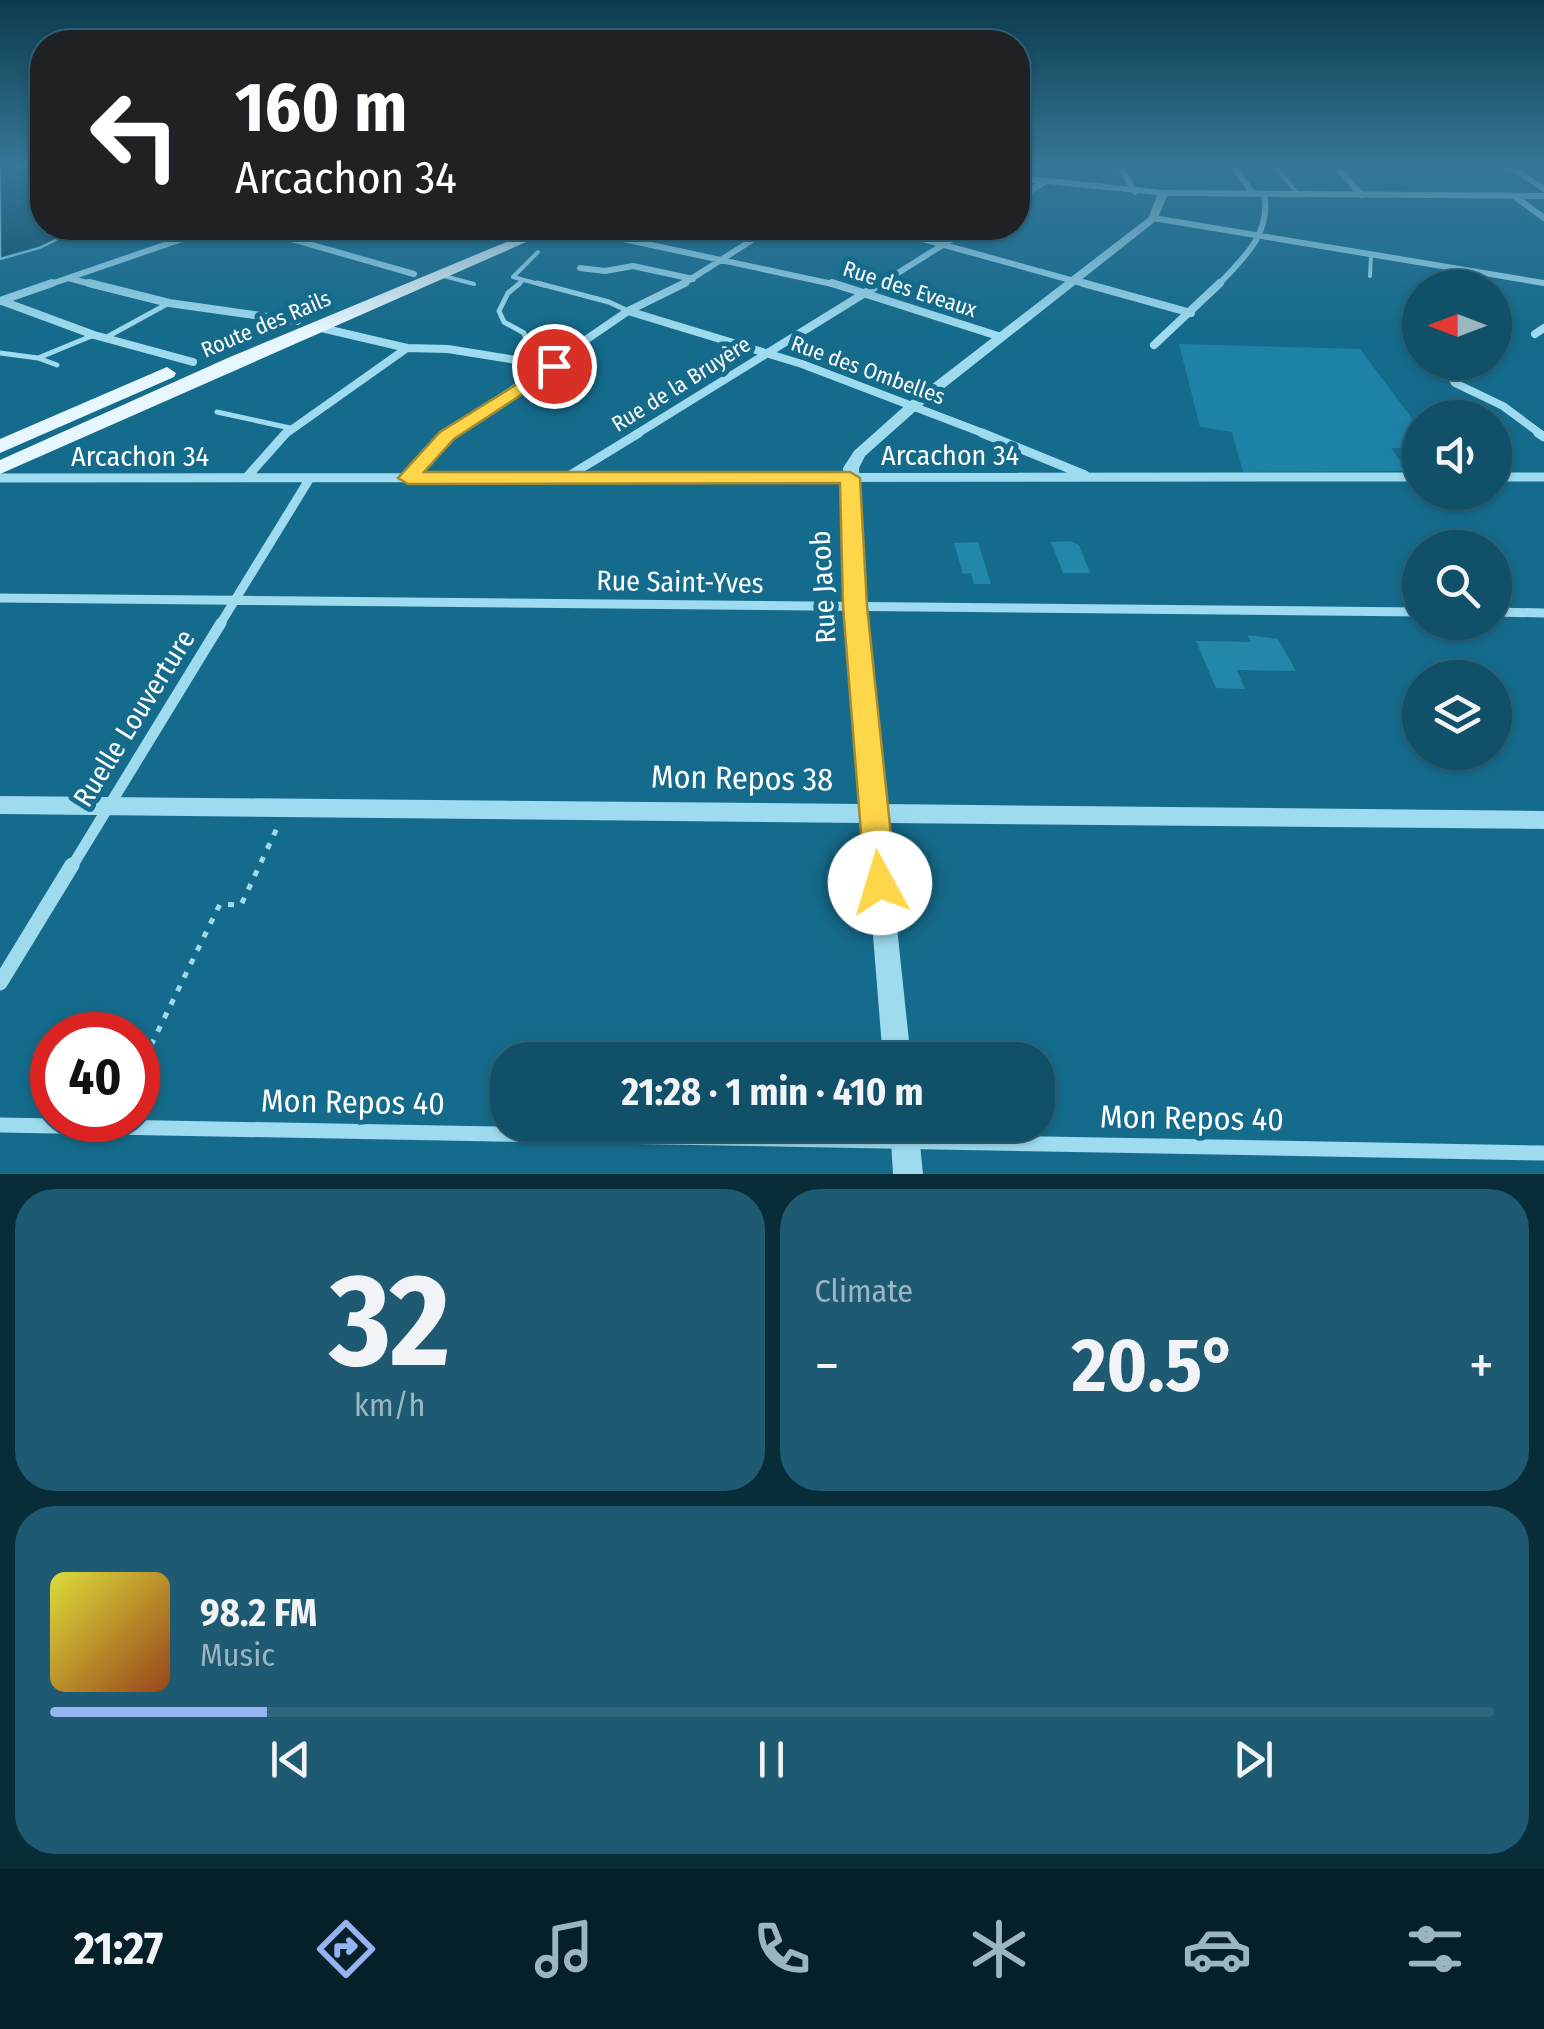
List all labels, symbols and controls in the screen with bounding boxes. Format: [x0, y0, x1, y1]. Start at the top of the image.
text: 160 m [235, 66, 407, 150]
icon: left [70, 70, 200, 200]
text: Arcachon 34 [235, 151, 457, 205]
street label: Rue des Eveaux [840, 255, 981, 323]
north arrow [1402, 270, 1512, 380]
map controls [1402, 270, 1512, 770]
street label: Route des Rails [197, 285, 335, 363]
pin [512, 324, 597, 409]
street label: Rue de la Bruyère [607, 330, 755, 438]
street label: Rue des Ombelles [787, 330, 949, 410]
icon: arrive [527, 339, 582, 394]
button: sound [1402, 400, 1512, 510]
street label: Arcachon 34 [881, 439, 1019, 472]
street label: Arcachon 34 [71, 440, 209, 473]
street label: Rue Jacob [804, 530, 842, 644]
button: search [1402, 530, 1512, 640]
street label: Rue Saint-Yves [596, 564, 764, 600]
street label: Ruelle Louverture [66, 623, 202, 813]
button: layers [1402, 660, 1512, 770]
street label: Mon Repos 38 [651, 757, 833, 799]
position arrow [828, 831, 932, 935]
speed limit sign: 40 [30, 1012, 160, 1142]
text: 21:28 · 1 min · 410 m [622, 1069, 923, 1115]
street label: Mon Repos 40 [261, 1081, 445, 1123]
street label: Mon Repos 40 [1100, 1097, 1284, 1139]
text: 32 [329, 1243, 450, 1399]
text: Climate [815, 1272, 913, 1310]
text: 20.5° [1072, 1321, 1237, 1411]
text: − [815, 1333, 839, 1399]
text: + [1469, 1333, 1494, 1399]
text: km/h [354, 1386, 425, 1424]
text: 98.2 FM [200, 1590, 317, 1636]
text: Music [200, 1636, 275, 1674]
icon: previous [263, 1732, 318, 1787]
icon: pause [744, 1732, 799, 1787]
icon: next [1226, 1732, 1281, 1787]
icon: directions [311, 1914, 381, 1984]
icon: music [529, 1914, 599, 1984]
icon: phone [747, 1914, 817, 1984]
icon: climate [964, 1914, 1034, 1984]
icon: car [1182, 1914, 1252, 1984]
icon: filters [1400, 1914, 1470, 1984]
text: 21:27 [74, 1922, 163, 1976]

